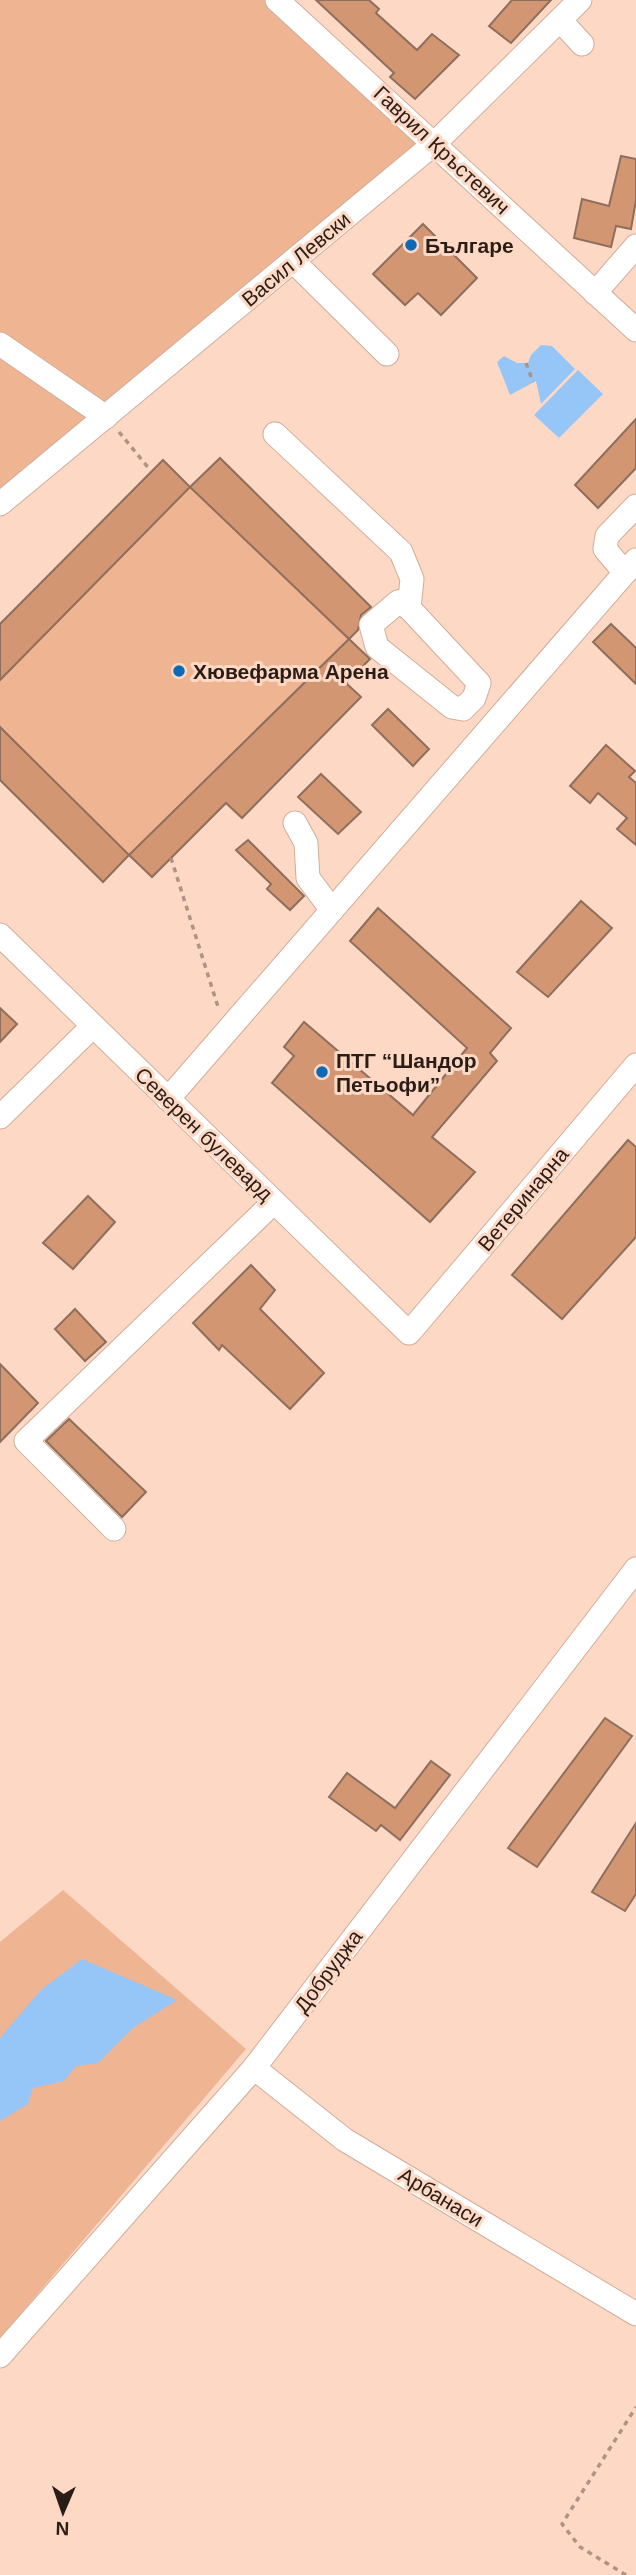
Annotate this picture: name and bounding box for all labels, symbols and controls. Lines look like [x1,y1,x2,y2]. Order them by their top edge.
street label: Гаврил Кръстевич [369,81,515,219]
street label: Васил Левски [237,207,355,311]
place label: Българе [425,234,514,257]
marker: Българе [403,237,419,253]
place label: Хювефарма Арена [193,660,389,683]
marker: Хювефарма Арена [171,663,187,679]
place label: ПТГ “Шандор Петьофи” [336,1049,477,1096]
street label: Северен булевард [131,1063,277,1205]
marker: ПТГ “Шандор Петьофи” [314,1064,330,1080]
street label: Ветеринарна [473,1142,573,1255]
street label: Добруджа [290,1925,367,2017]
street label: Арбанаси [395,2163,487,2231]
north arrow [28,2477,98,2547]
text: N [55,2518,70,2539]

